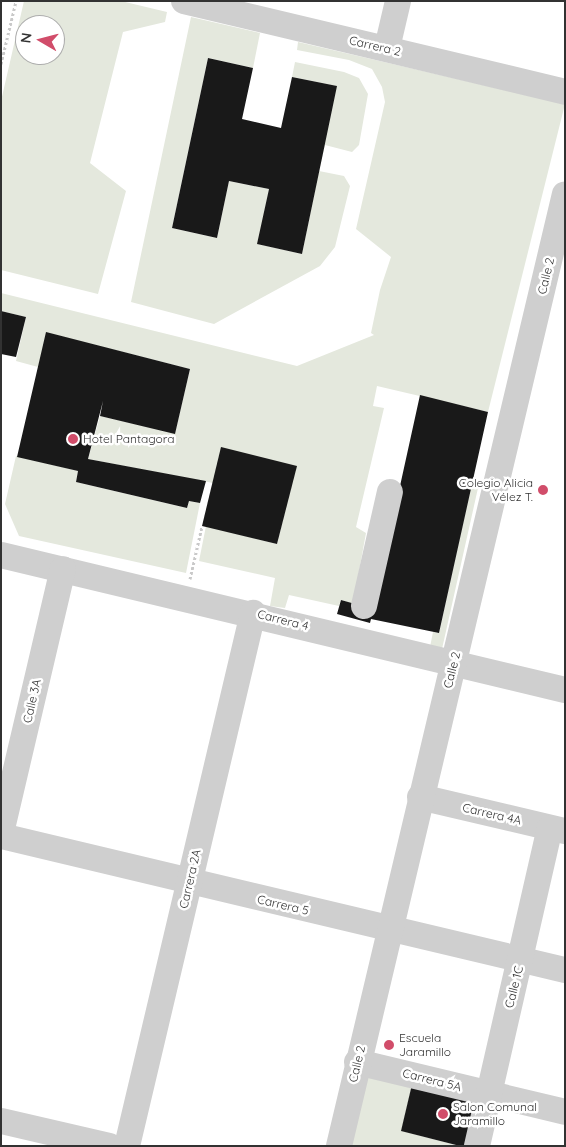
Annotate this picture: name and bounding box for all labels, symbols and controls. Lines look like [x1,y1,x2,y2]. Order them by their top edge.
north arrow [15,15,65,65]
text: N [17,32,36,44]
street label: Carrera 2 [348,33,402,59]
street label: Calle 2 [535,256,557,296]
place label: Hotel Pantagora [83,432,175,446]
marker: Hotel Pantagora [67,433,79,445]
place label: Colegio Alicia Vélez T. [459,476,533,504]
marker: Colegio Alicia Vélez T. [537,484,549,496]
street label: Carrera 4 [256,607,310,633]
street label: Calle 2 [441,650,463,690]
street label: Calle 3A [20,678,44,724]
street label: Carrera 4A [461,800,523,828]
street label: Carrera 2A [176,848,204,910]
street label: Carrera 5 [256,892,310,918]
street label: Calle 1C [502,964,526,1010]
place label: Escuela Jaramillo [399,1031,451,1059]
marker: Escuela Jaramillo [383,1039,395,1051]
street label: Calle 2 [346,1044,368,1084]
street label: Carrera 5A [401,1066,463,1094]
place label: Salon Comunal Jaramillo [453,1100,537,1128]
marker: Salon Comunal Jaramillo [437,1108,449,1120]

